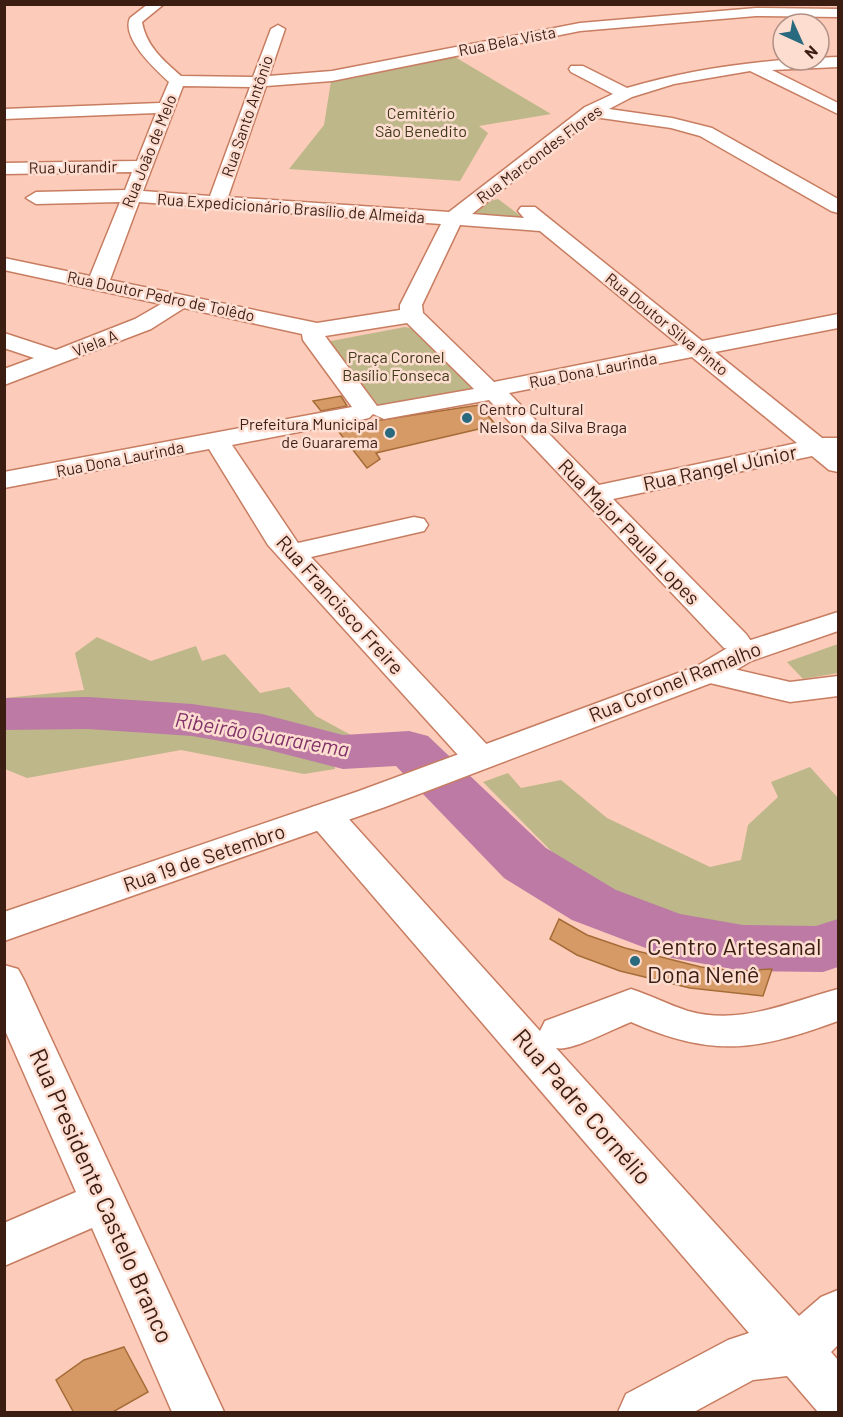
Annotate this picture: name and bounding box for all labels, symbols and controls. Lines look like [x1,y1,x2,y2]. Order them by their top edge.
north arrow [771,12,831,72]
street label: Rua Bela Vista [457,22,557,59]
text: N [801,42,822,63]
street label: Rua Santo Antônio [217,53,276,179]
street label: Rua João de Melo [117,91,180,210]
street label: Rua Marcondes Flores [472,100,605,207]
park label: Cemitério São Benedito [375,103,467,140]
street label: Rua Jurandir [28,156,118,177]
street label: Rua Expedicionário Brasílio de Almeida [157,189,425,226]
street label: Rua Doutor Pedro de Tolêdo [66,266,257,325]
street label: Rua Doutor Silva Pinto [602,268,733,379]
street label: Viela A [70,325,120,360]
park label: Praça Coronel Basílio Fonseca [342,347,450,384]
street label: Rua Dona Laurinda [528,348,658,391]
place label: Centro Cultural Nelson da Silva Braga [479,399,627,436]
marker: Centro Cultural Nelson da Silva Braga [460,411,474,425]
place label: Prefeitura Municipal de Guararema [239,414,378,451]
marker: Prefeitura Municipal de Guararema [383,426,397,440]
street label: Rua Dona Laurinda [55,437,185,480]
street label: Rua Rangel Júnior [641,439,799,495]
street label: Rua Major Paula Lopes [554,453,706,609]
street label: Rua Francisco Freire [272,530,409,679]
street label: Rua Coronel Ramalho [585,636,764,727]
water label: Ribeirão Guararema [173,706,351,761]
street label: Rua 19 de Setembro [120,818,288,896]
place label: Centro Artesanal Dona Nenê [647,931,822,988]
marker: Centro Artesanal Dona Nenê [628,954,642,968]
street label: Rua Padre Cornélio [508,1022,659,1190]
street label: Rua Presidente Castelo Branco [24,1044,181,1347]

